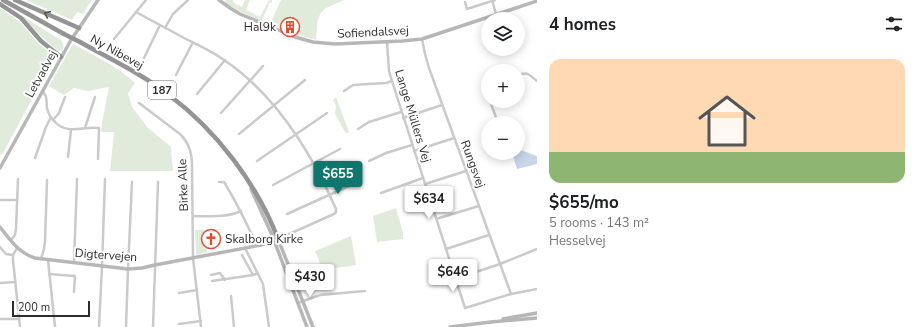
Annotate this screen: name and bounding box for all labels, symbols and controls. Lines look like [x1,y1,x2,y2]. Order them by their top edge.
one-way arrow [44,11,51,19]
map controls [481,12,525,160]
button: layers [481,12,525,56]
text: 4 homes [549,13,616,36]
icon: filters [883,13,905,35]
building icon: Hal9k [279,16,301,38]
place label: Hal9k [244,19,277,35]
street label: Sofiendalsvej [337,22,409,42]
street label: Ny Nibevej [88,31,147,73]
street label: Letvadvej [21,47,61,101]
button: + [481,64,525,108]
street label: Lange Müllers Vej [391,68,435,165]
road number: 187 [148,81,176,99]
icon: home [691,85,763,157]
button: − [481,116,525,160]
street label: Rungsvej [457,138,489,190]
street label: Birke Alle [174,158,192,212]
pin: $655 [314,161,362,195]
text: $655 [322,165,354,183]
pin: $634 [405,186,453,220]
text: $634 [413,190,445,208]
text: $655/mo [549,191,619,214]
text: 5 rooms · 143 m² [549,214,649,232]
church icon: Skalborg Kirke [200,228,222,250]
place label: Skalborg Kirke [225,231,303,247]
text: Hesselvej [549,232,606,250]
street label: Digtervejen [74,245,138,265]
pin: $646 [429,259,477,293]
text: $646 [437,263,469,281]
pin: $430 [286,264,334,298]
text: $430 [294,268,326,286]
scale bar [12,299,90,318]
text: 200 m [18,300,50,315]

